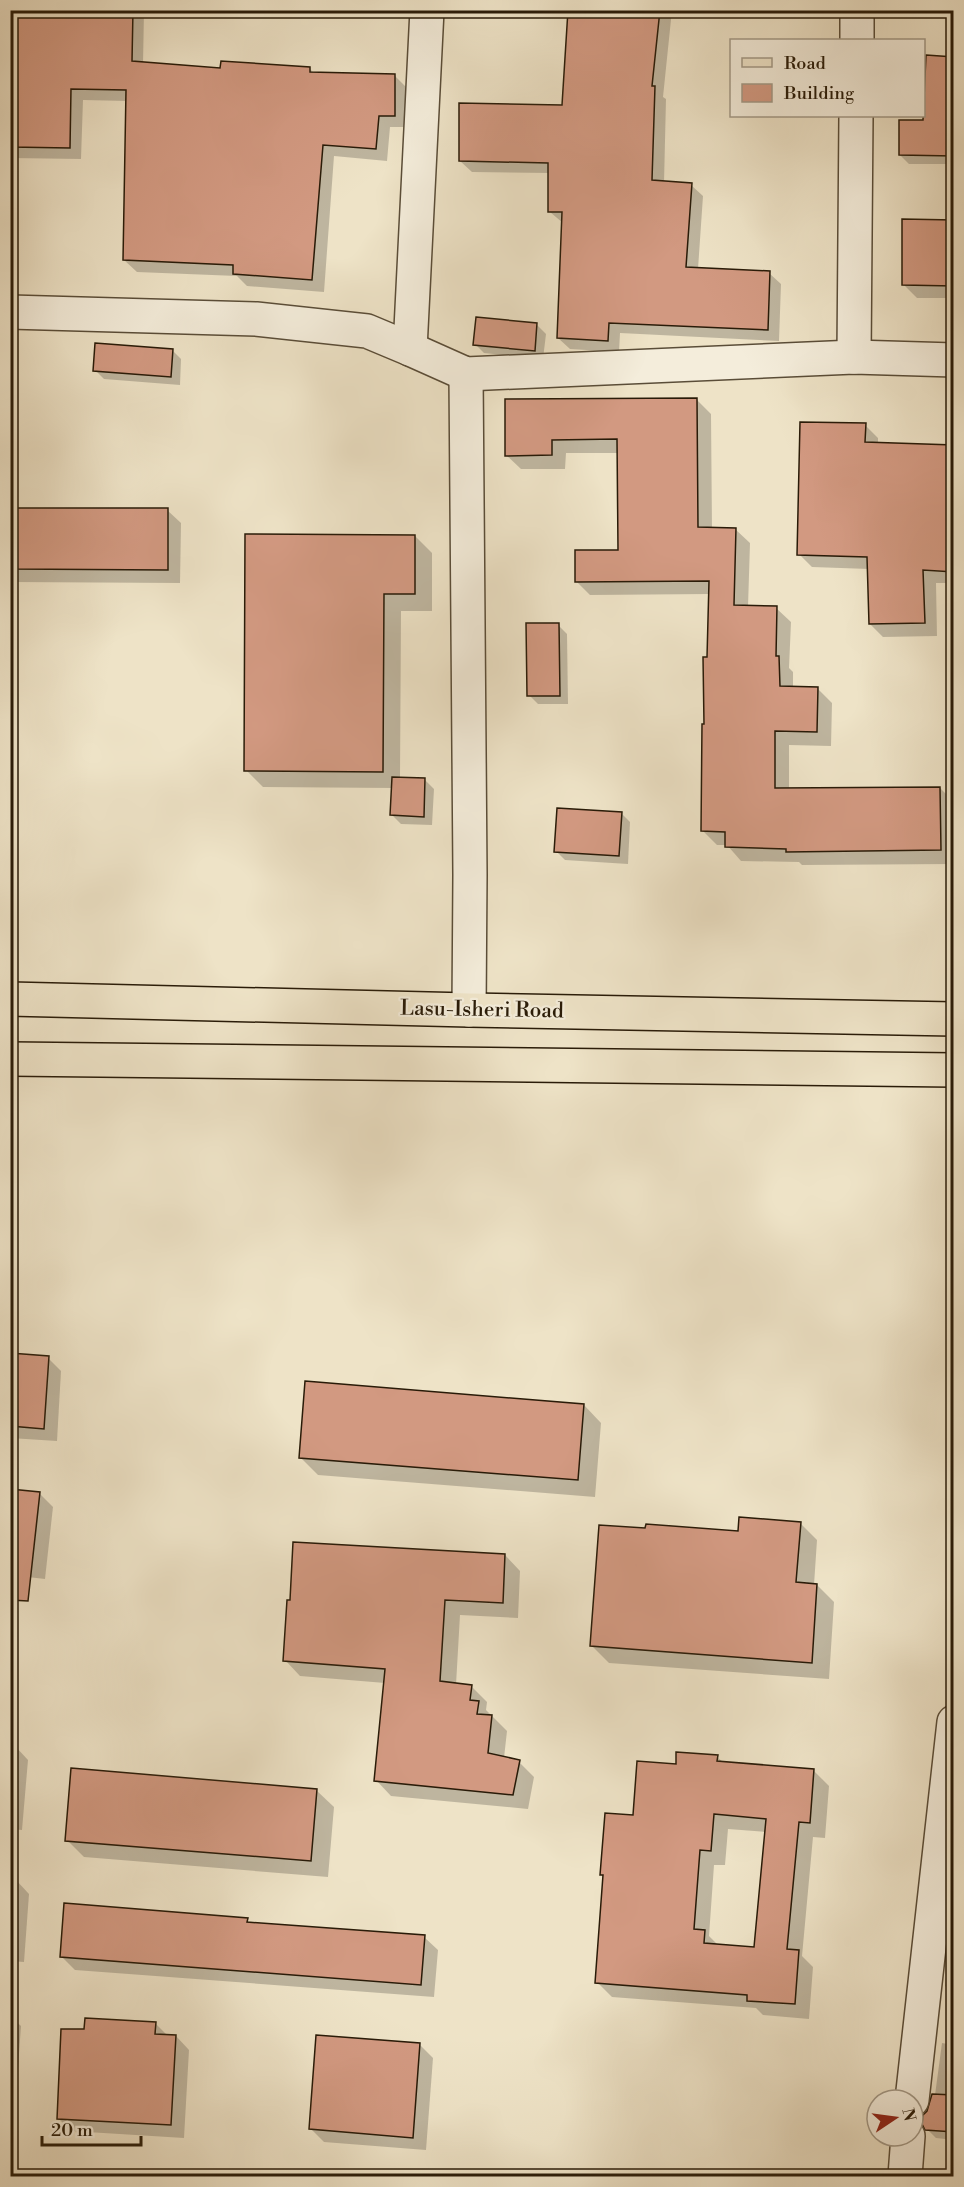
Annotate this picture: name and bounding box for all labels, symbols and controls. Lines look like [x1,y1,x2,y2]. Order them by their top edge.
legend [730,39,925,117]
text: Road [784,52,827,75]
text: Building [783,82,855,105]
street label: Lasu-Isheri Road [400,996,564,1024]
north arrow [865,2088,925,2148]
text: N [897,2106,920,2124]
scale bar [42,2109,141,2147]
text: 20 m [51,2119,93,2142]

